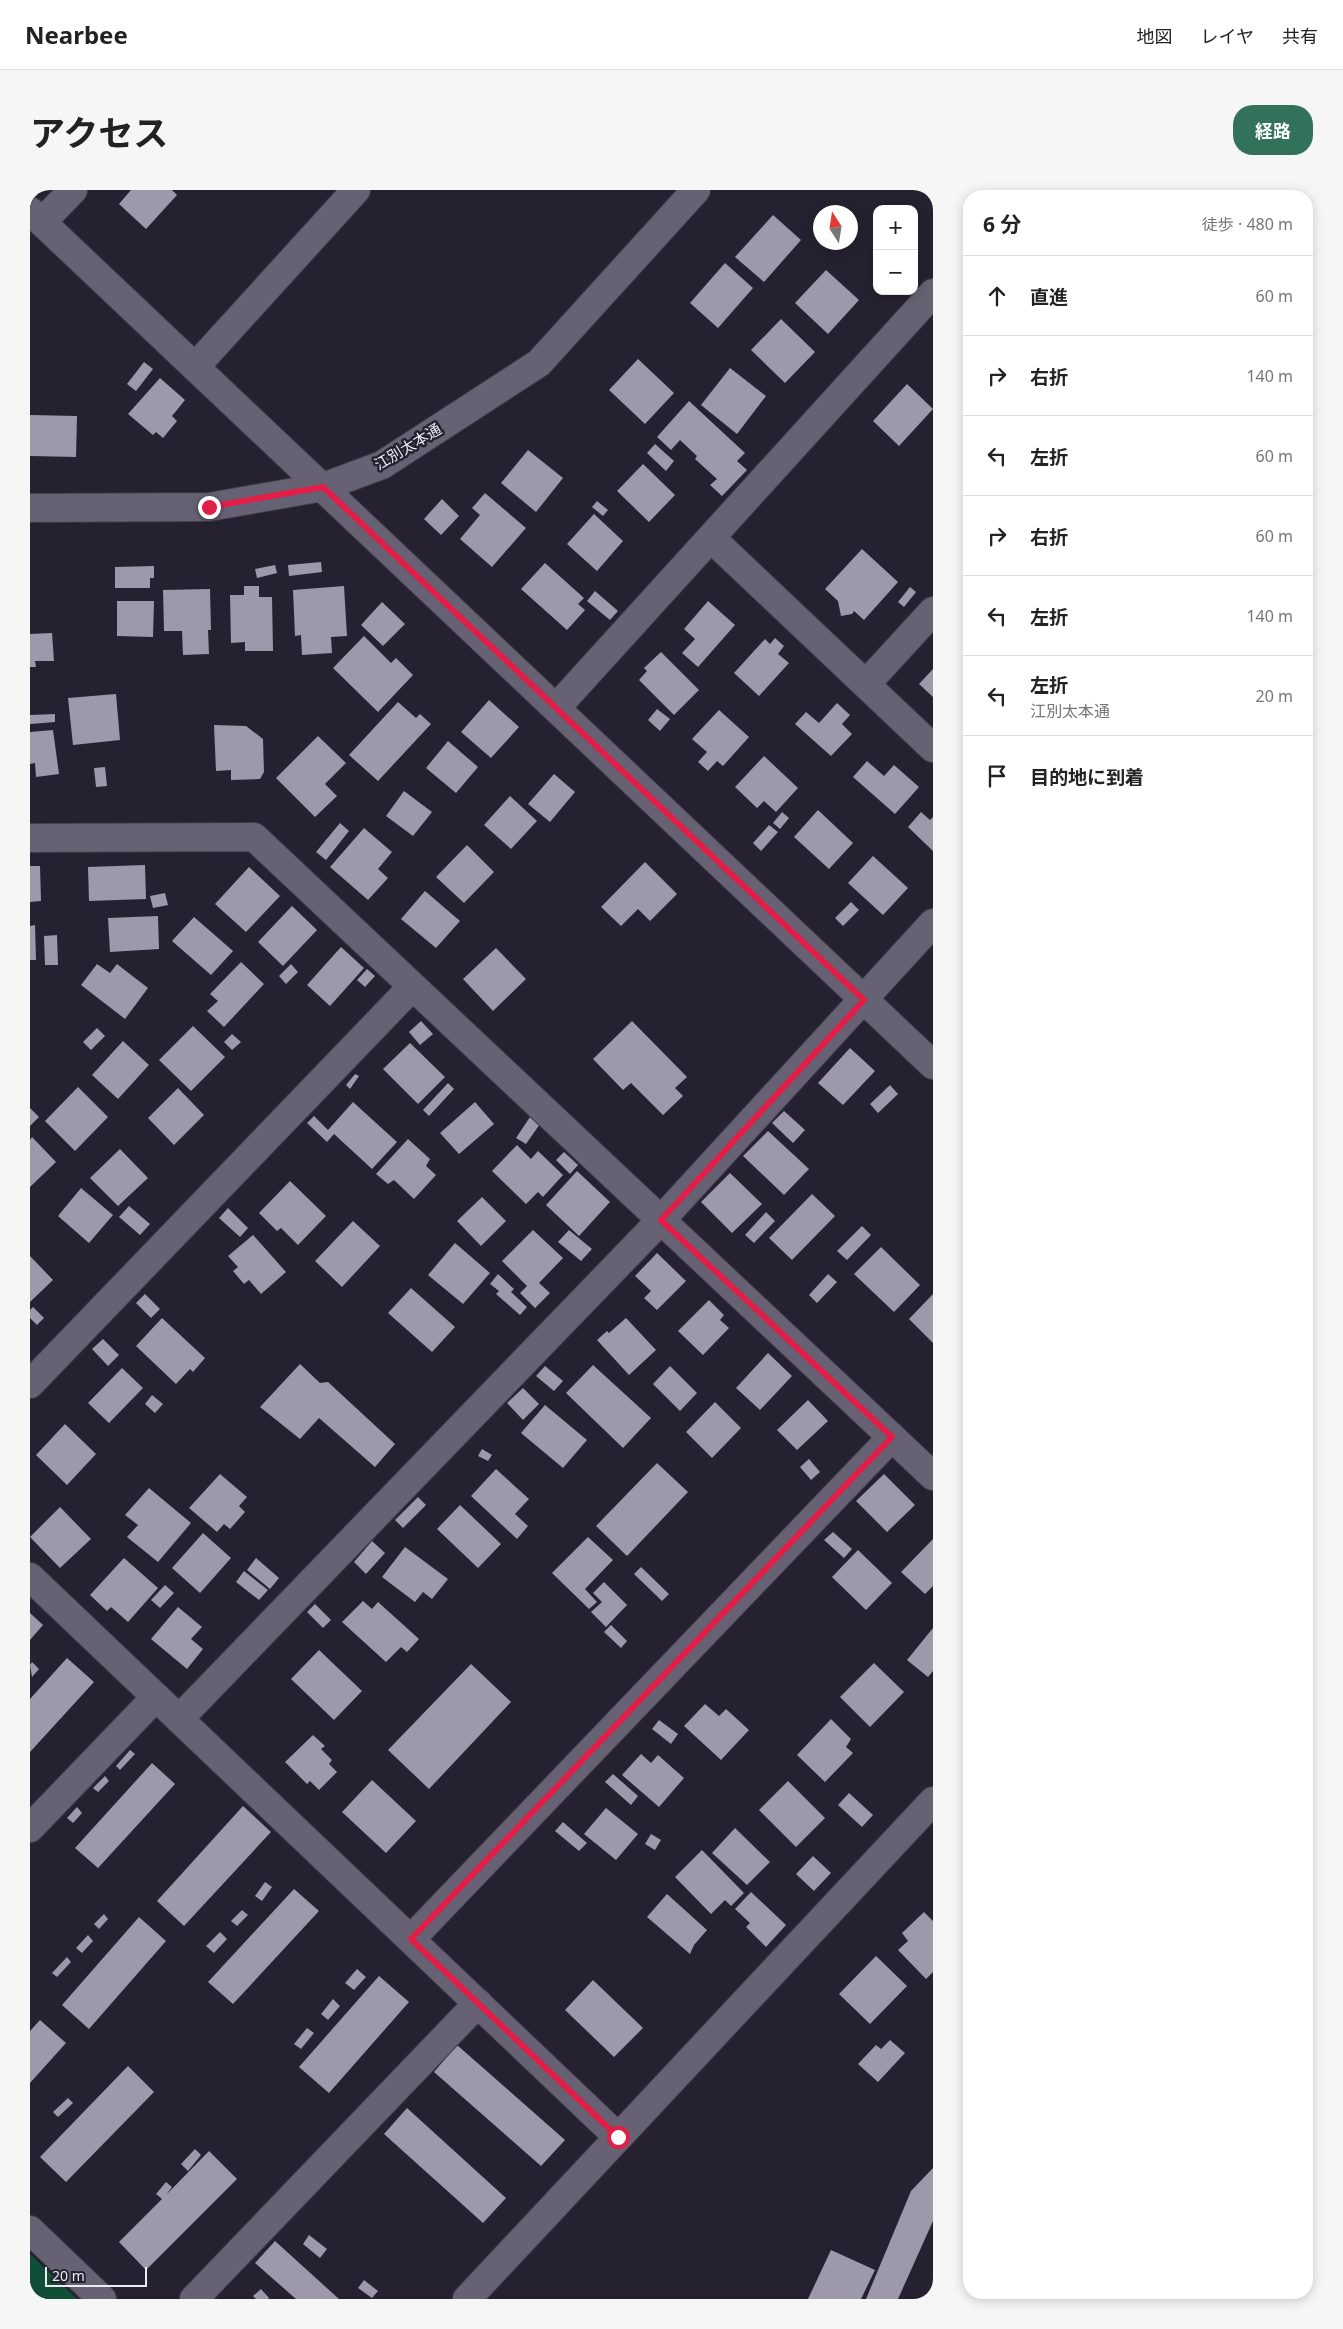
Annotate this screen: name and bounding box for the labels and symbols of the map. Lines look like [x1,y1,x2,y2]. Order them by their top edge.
north arrow [813,205,858,250]
street label: 江別太本通 [370,418,445,474]
route end [198,496,221,519]
route start [607,2126,630,2149]
scale bar [45,2264,148,2287]

